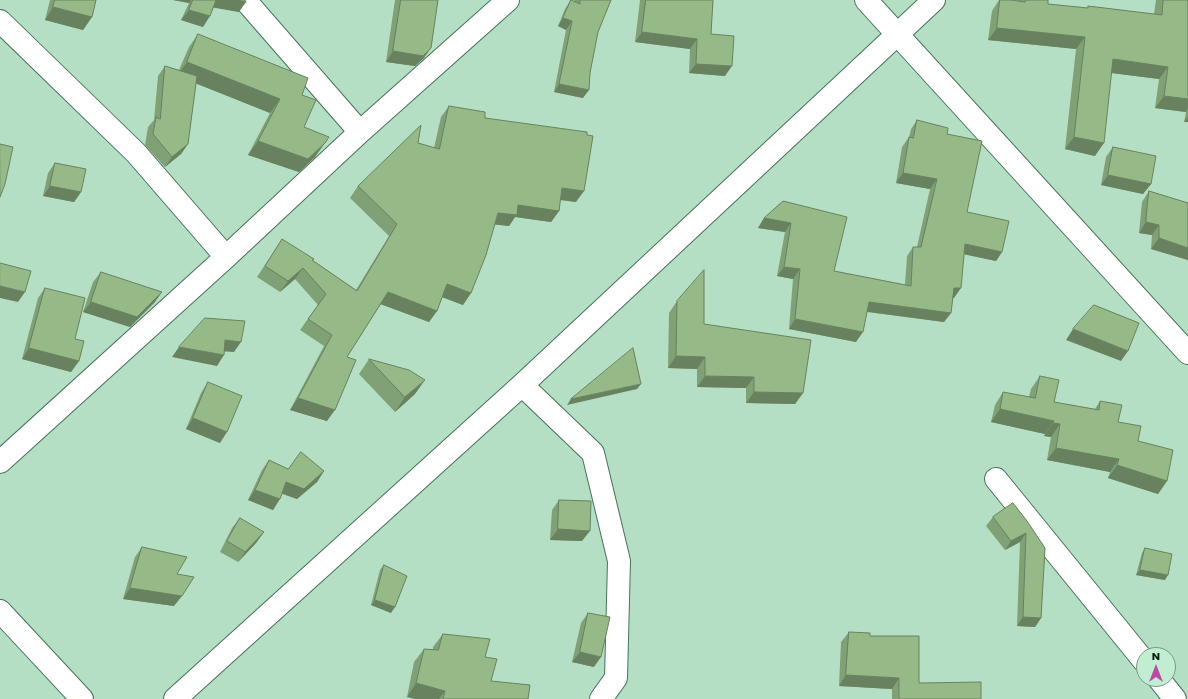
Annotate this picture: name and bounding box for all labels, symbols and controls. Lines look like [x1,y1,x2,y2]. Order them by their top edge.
north arrow [1136,647,1176,687]
text: N [1152,648,1160,664]

